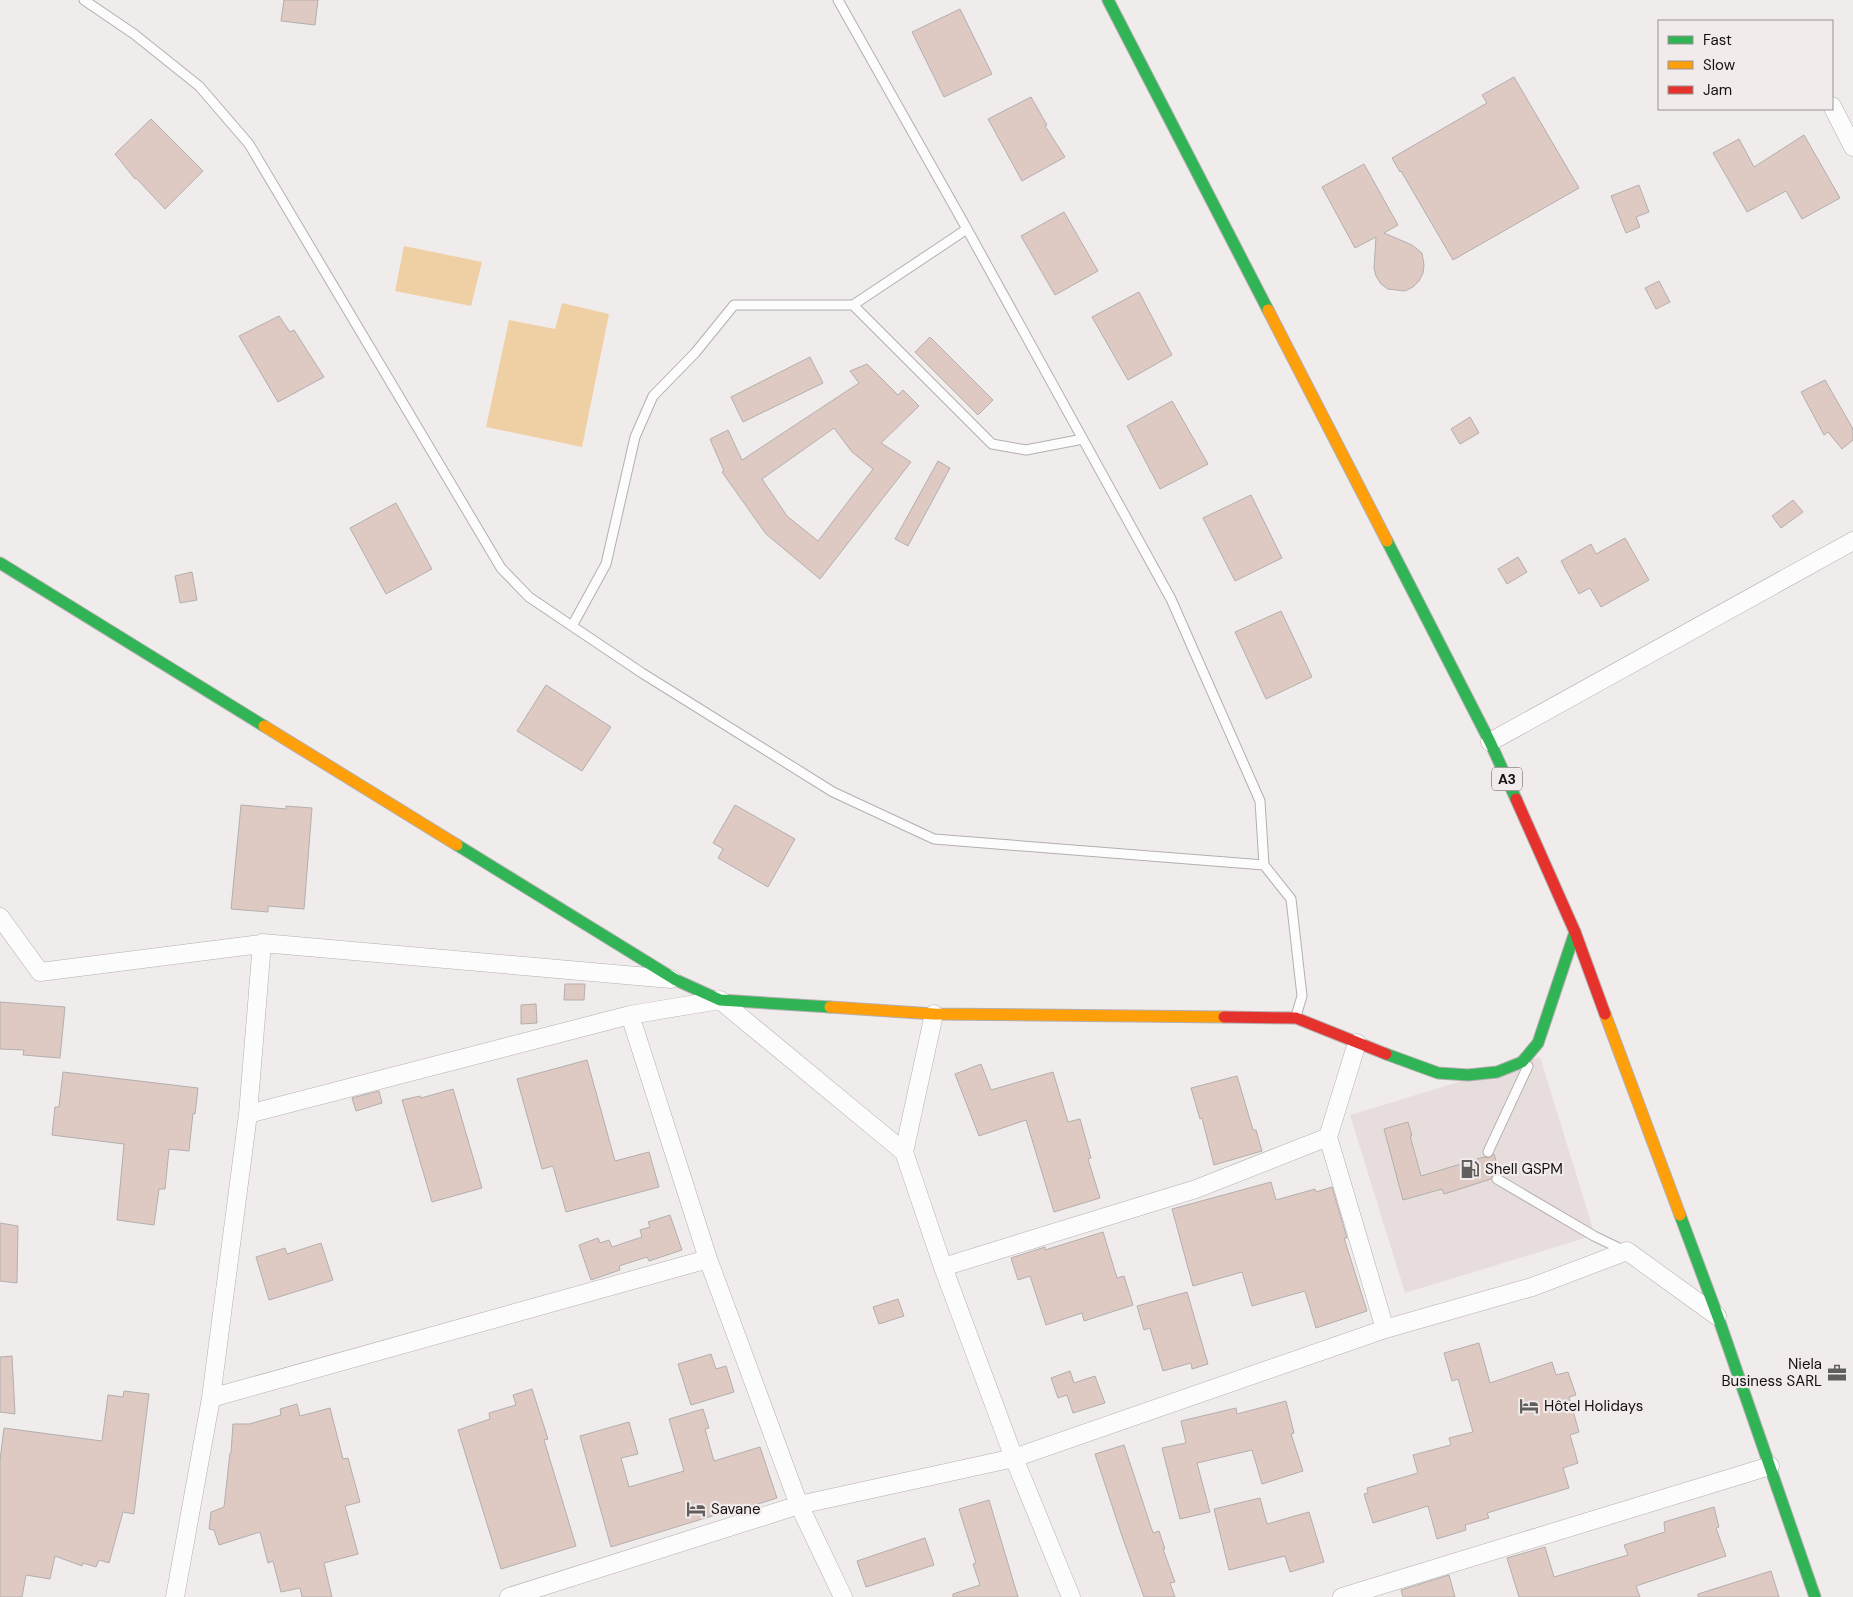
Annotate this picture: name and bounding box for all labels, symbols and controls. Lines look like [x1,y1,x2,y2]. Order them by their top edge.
legend [1658,20,1833,110]
text: Fast [1703,30,1732,50]
text: Slow [1703,55,1736,75]
text: Jam [1703,80,1732,100]
road number: A3 [1492,768,1522,791]
fuel station icon: Shell GSPM [1459,1158,1481,1180]
place label: Shell GSPM [1485,1159,1563,1179]
place label: Niela Business SARL [1722,1354,1822,1391]
office icon: Niela Business SARL [1826,1362,1848,1384]
hotel icon: Hôtel Holidays [1518,1395,1540,1417]
place label: Hôtel Holidays [1544,1396,1643,1416]
hotel icon: Savane [685,1498,707,1520]
place label: Savane [711,1499,760,1519]

